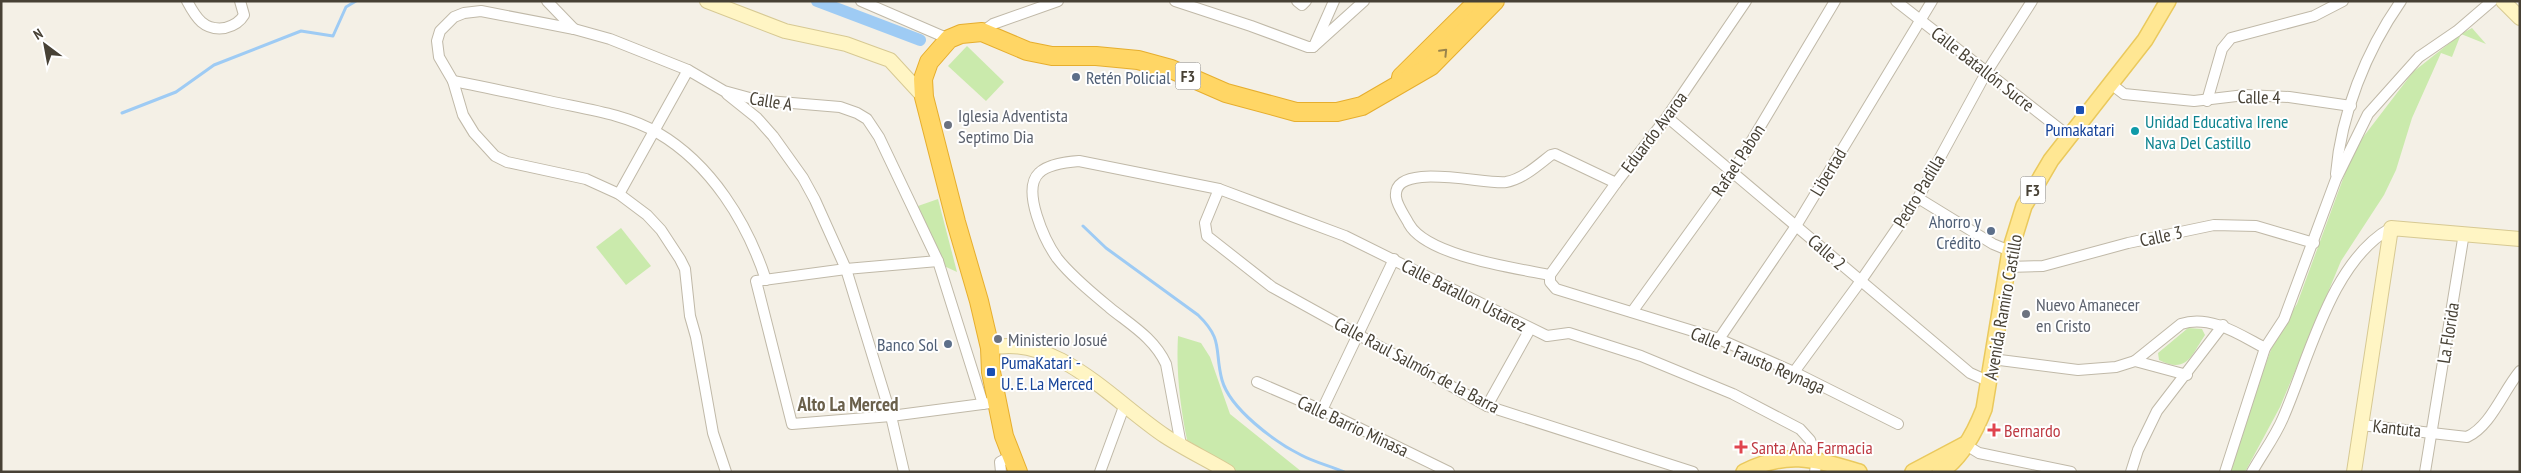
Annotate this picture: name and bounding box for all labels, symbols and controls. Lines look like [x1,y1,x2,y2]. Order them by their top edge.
north arrow [20,20,70,70]
street label: Calle Batallón Sucre [1927,22,2039,116]
text: N [30,24,46,44]
one-way arrow [1439,49,1448,58]
road number: F3 [1176,62,1200,90]
place label: Retén Policial [1086,66,1171,89]
marker: Retén Policial [1070,71,1082,83]
street label: Calle 4 [2237,85,2281,109]
street label: Calle A [748,86,794,116]
street label: Eduardo Avaroa [1616,87,1692,177]
place label: Iglesia Adventista Septimo Dia [958,104,1068,148]
marker: Pumakatari [2074,104,2086,116]
place label: Unidad Educativa Irene Nava Del Castillo [2145,110,2288,154]
place label: Pumakatari [2045,118,2115,141]
marker: Iglesia Adventista Septimo Dia [942,119,954,131]
street label: Rafael Pabon [1706,120,1770,200]
marker: Unidad Educativa Irene Nava Del Castillo [2129,125,2141,137]
street label: Libertad [1805,144,1851,200]
street label: Pedro Padilla [1888,150,1950,232]
road number: F3 [2020,176,2046,204]
place label: Ahorro y Crédito [1929,210,1981,254]
street label: Calle 3 [2138,220,2184,252]
marker: Ahorro y Crédito [1985,225,1997,237]
street label: Calle 2 [1803,229,1851,275]
street label: Avenida Ramiro Castillo [1979,232,2027,382]
street label: Calle Batallon Ustarez [1398,254,1530,336]
place label: Nuevo Amanecer en Cristo [2036,293,2140,337]
street label: La Florida [2432,301,2464,365]
marker: Nuevo Amanecer en Cristo [2020,308,2032,320]
street label: Calle Raul Salmón de la Barra [1330,312,1504,418]
street label: Calle 1 Fausto Reynaga [1687,321,1829,399]
place label: Ministerio Josué [1008,328,1107,351]
place label: Banco Sol [877,333,939,356]
marker: Ministerio Josué [992,333,1004,345]
marker: Banco Sol [942,338,954,350]
place label: PumaKatari - U. E. La Merced [1001,351,1093,395]
marker: PumaKatari - U. E. La Merced [985,366,997,378]
street label: Calle Barrio Minasa [1294,390,1412,462]
district label: Alto La Merced [796,392,899,416]
street label: Kantuta [2372,414,2422,442]
place label: Bernardo [2004,419,2061,442]
marker: Bernardo [1988,424,2000,436]
place label: Santa Ana Farmacia [1751,436,1873,459]
marker: Santa Ana Farmacia [1735,441,1747,453]

